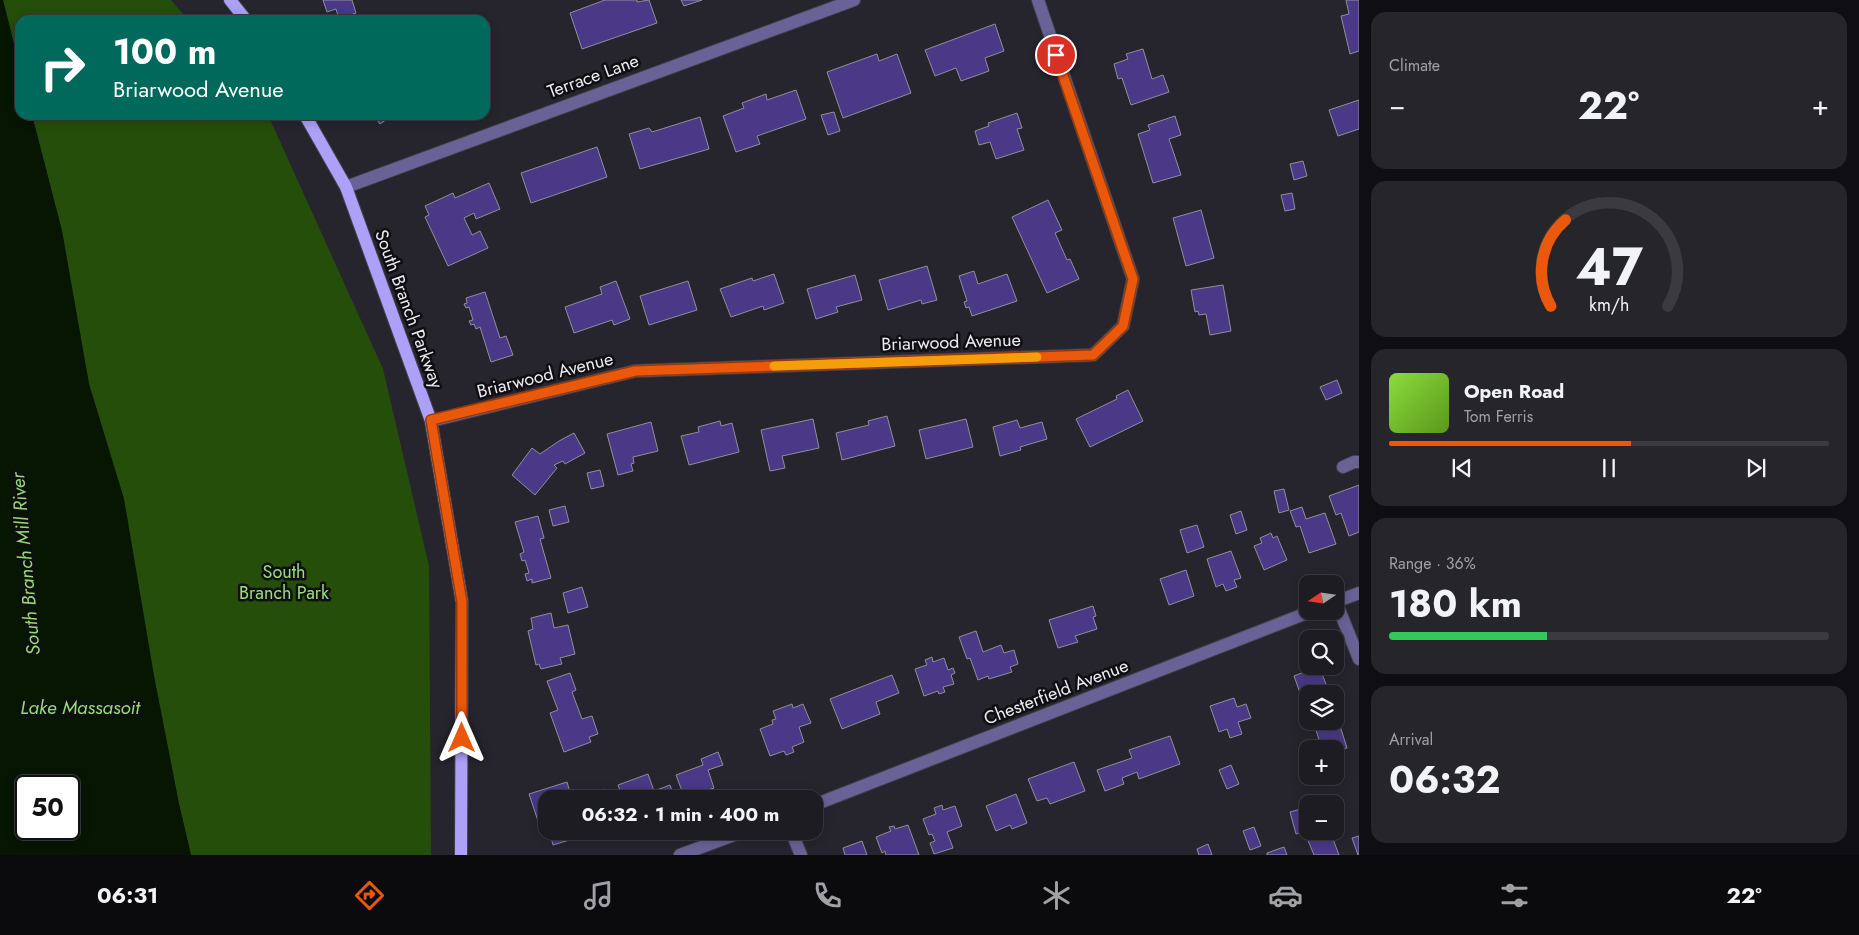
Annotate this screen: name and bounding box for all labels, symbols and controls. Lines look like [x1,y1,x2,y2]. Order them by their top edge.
text: 100 m [113,27,216,77]
pin [1035,34,1077,76]
icon: right [30,35,95,100]
icon: arrive [1042,41,1070,69]
street label: Terrace Lane [544,47,642,105]
text: Climate [1389,54,1440,77]
text: Briarwood Avenue [113,73,284,105]
text: 22° [1578,78,1639,133]
text: − [1389,85,1406,126]
text: + [1812,85,1829,126]
street label: South Branch Parkway [368,226,450,392]
text: 47 [1575,229,1643,305]
text: km/h [1589,292,1629,318]
street label: Briarwood Avenue [881,327,1021,357]
street label: Briarwood Avenue [474,345,616,405]
text: Open Road [1464,378,1564,405]
text: Tom Ferris [1464,405,1533,428]
icon: previous [1448,454,1476,482]
icon: pause [1595,454,1623,482]
icon: next [1742,454,1770,482]
water label: South Branch Mill River [4,470,47,656]
text: Range · 36% [1389,552,1476,575]
park label: South Branch Park [239,559,329,606]
north arrow [1299,575,1344,620]
map controls [1299,575,1344,840]
text: 180 km [1389,576,1522,631]
button: search [1299,630,1344,675]
street label: Chesterfield Avenue [980,652,1132,732]
button: layers [1299,685,1344,730]
water label: Lake Massasoit [20,694,141,721]
position arrow [435,711,487,763]
text: Arrival [1389,728,1433,751]
button: + [1299,740,1344,785]
text: 06:32 [1389,752,1500,807]
speed limit sign: 50 [15,775,80,840]
button: − [1299,795,1344,840]
text: 06:32 · 1 min · 400 m [582,801,779,828]
icon: directions [352,878,387,913]
icon: music [581,878,616,913]
icon: phone [810,878,845,913]
icon: climate [1039,878,1074,913]
icon: car [1268,878,1303,913]
icon: filters [1497,878,1532,913]
text: 06:31 [97,879,158,911]
text: 22° [1726,879,1762,911]

